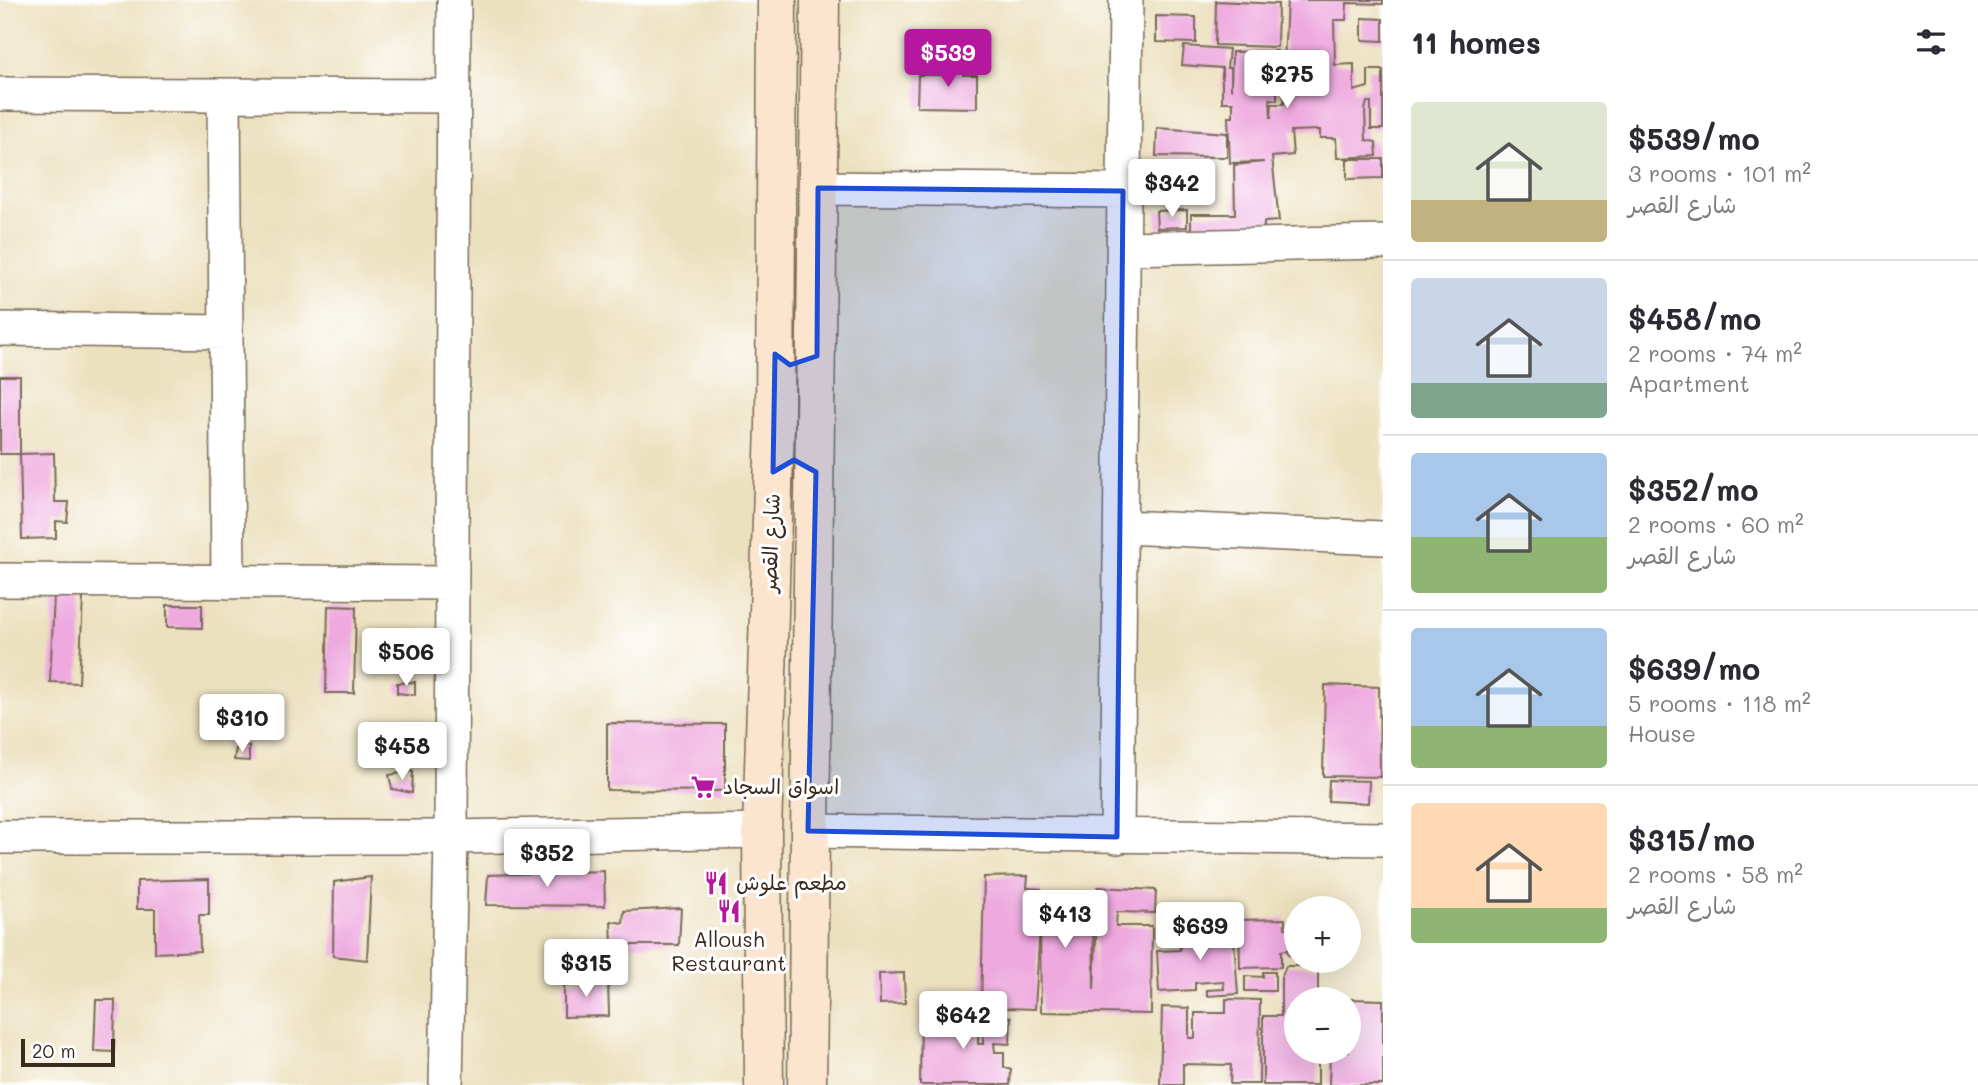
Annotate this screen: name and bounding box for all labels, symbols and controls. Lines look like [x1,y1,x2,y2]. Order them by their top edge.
text: 11 homes [1411,22,1541,62]
icon: filters [1912,23,1950,61]
pin: $539 [907,29,989,89]
text: $539 [920,37,976,67]
pin: $275 [1246,50,1328,110]
text: $275 [1260,58,1314,88]
text: $539/mo [1628,118,1760,158]
icon: home [1467,130,1551,214]
text: 3 rooms · 101 m² [1628,158,1811,188]
pin: $342 [1131,160,1213,219]
text: $342 [1144,167,1200,197]
text: شارع القصر [1628,189,1737,219]
text: $458/mo [1628,298,1761,338]
icon: home [1467,306,1551,390]
text: 2 rooms · 74 m² [1628,338,1802,368]
text: Apartment [1628,368,1750,398]
text: $352/mo [1628,469,1758,509]
icon: home [1467,481,1551,565]
street label: شارع القصر [754,493,788,595]
text: 2 rooms · 60 m² [1628,509,1804,539]
text: شارع القصر [1628,540,1737,570]
pin: $506 [365,628,447,688]
text: $506 [378,636,434,666]
text: $639/mo [1628,648,1760,688]
icon: home [1467,656,1551,740]
text: 5 rooms · 118 m² [1628,688,1811,718]
pin: $310 [201,694,283,754]
text: $310 [216,702,269,732]
text: House [1628,718,1696,748]
pin: $458 [361,722,443,782]
text: $458 [374,730,430,760]
place label: اسواق السجاد [723,772,839,800]
supermarket icon: اسواق السجاد [689,773,717,801]
text: $315/mo [1628,819,1755,859]
pin: $352 [506,830,588,889]
icon: home [1467,831,1551,915]
text: $352 [520,837,574,867]
text: 2 rooms · 58 m² [1628,859,1803,889]
place label: مطعم علوش [736,868,847,899]
restaurant icon: مطعم علوش [702,869,730,897]
pin: $413 [1024,890,1106,950]
text: شارع القصر [1628,890,1737,920]
map controls [1284,896,1361,1064]
button: + [1284,896,1361,973]
restaurant icon: Alloush Restaurant [715,897,743,925]
text: $413 [1039,898,1091,928]
pin: $639 [1159,902,1241,962]
text: $639 [1172,910,1228,940]
place label: Alloush Restaurant [672,925,786,976]
pin: $315 [545,940,627,999]
text: $315 [560,947,612,977]
button: − [1284,987,1361,1064]
pin: $642 [922,992,1004,1051]
text: $642 [935,999,991,1029]
scale bar [21,1036,116,1068]
text: 20 m [32,1038,76,1063]

